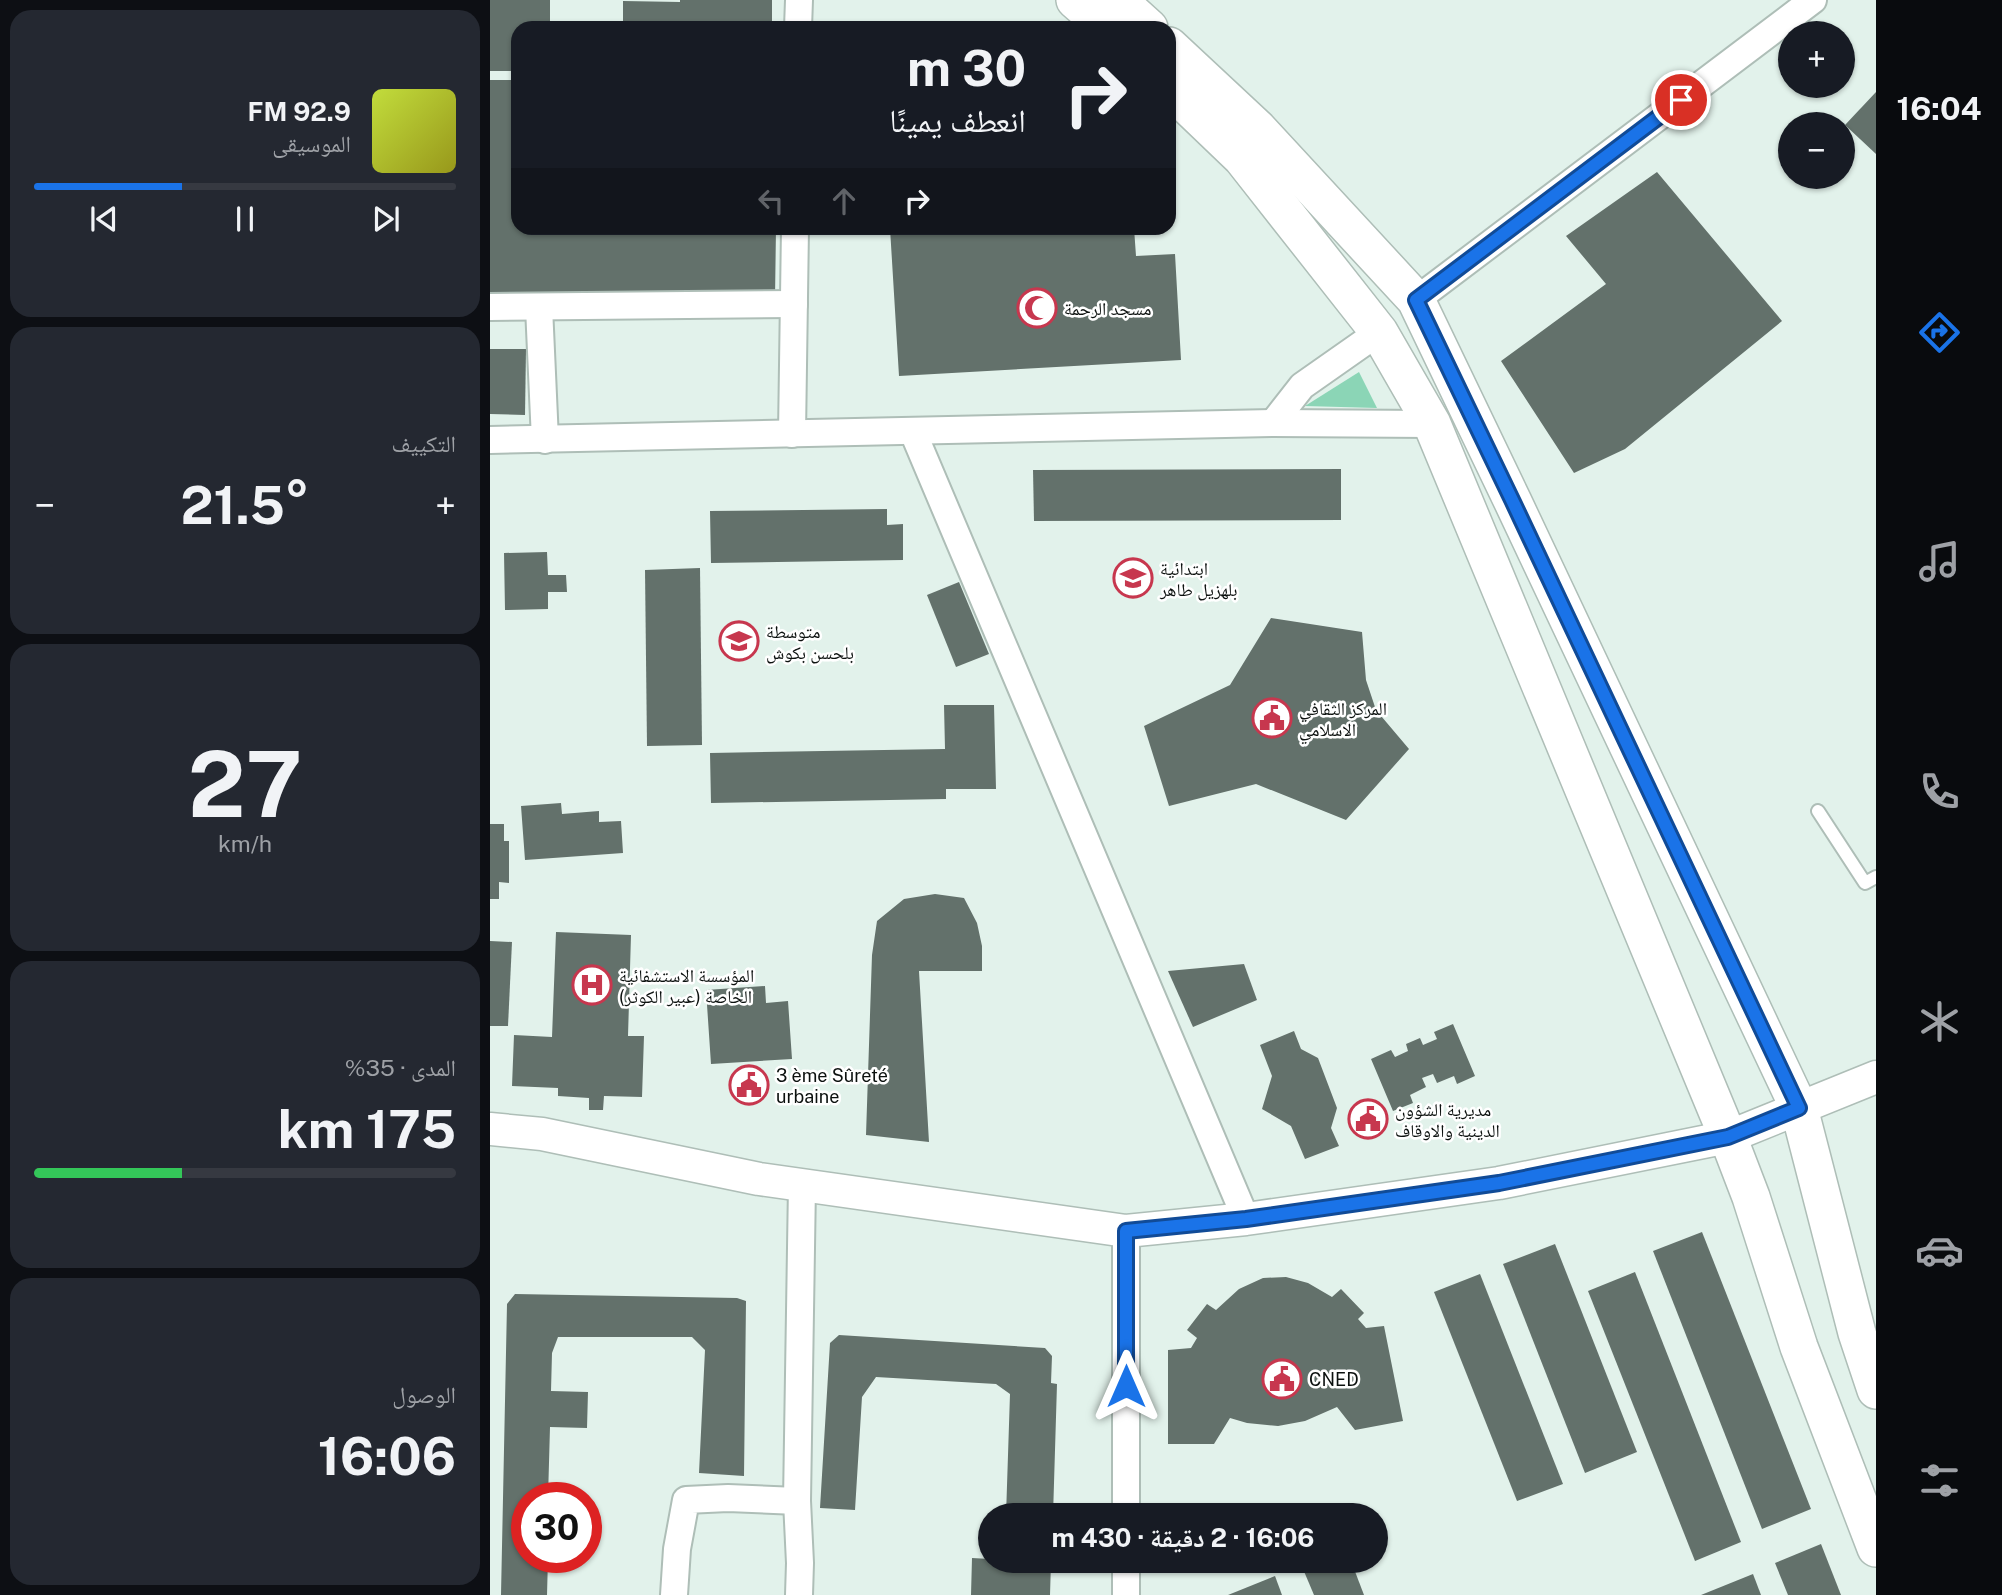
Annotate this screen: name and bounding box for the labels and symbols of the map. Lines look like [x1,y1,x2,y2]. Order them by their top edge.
pin [1651,70,1711,130]
mosque icon: مسجد الرحمة [1016,287,1058,329]
place label: مسجد الرحمة [1064,298,1151,319]
school or university icon: ابتدائية بلهزيل طاهر [1112,557,1154,599]
place label: ابتدائية بلهزيل طاهر [1159,558,1238,601]
school or university icon: متوسطة بلحسن بكوش [718,620,760,662]
place label: متوسطة بلحسن بكوش [766,621,854,664]
public building icon: المركز الثقافي الاسلامي [1251,697,1293,739]
place label: المركز الثقافي الاسلامي [1299,698,1387,744]
hospital icon: المؤسسة الاستشفائية الخاصة (عبير الكوثر) [571,964,613,1006]
place label: المؤسسة الاستشفائية الخاصة (عبير الكوثر) [619,965,754,1007]
public building icon: 3 ème Sûreté urbaine [728,1064,770,1106]
place label: 3 ème Sûreté urbaine [776,1065,888,1107]
public building icon: مديرية الشؤون الدينية والاوقاف [1347,1098,1389,1140]
place label: مديرية الشؤون الدينية والاوقاف [1395,1099,1500,1141]
position arrow [1089,1349,1163,1423]
public building icon: CNED [1261,1358,1303,1400]
place label: CNED [1309,1369,1359,1390]
speed limit sign: 30 [511,1482,602,1573]

